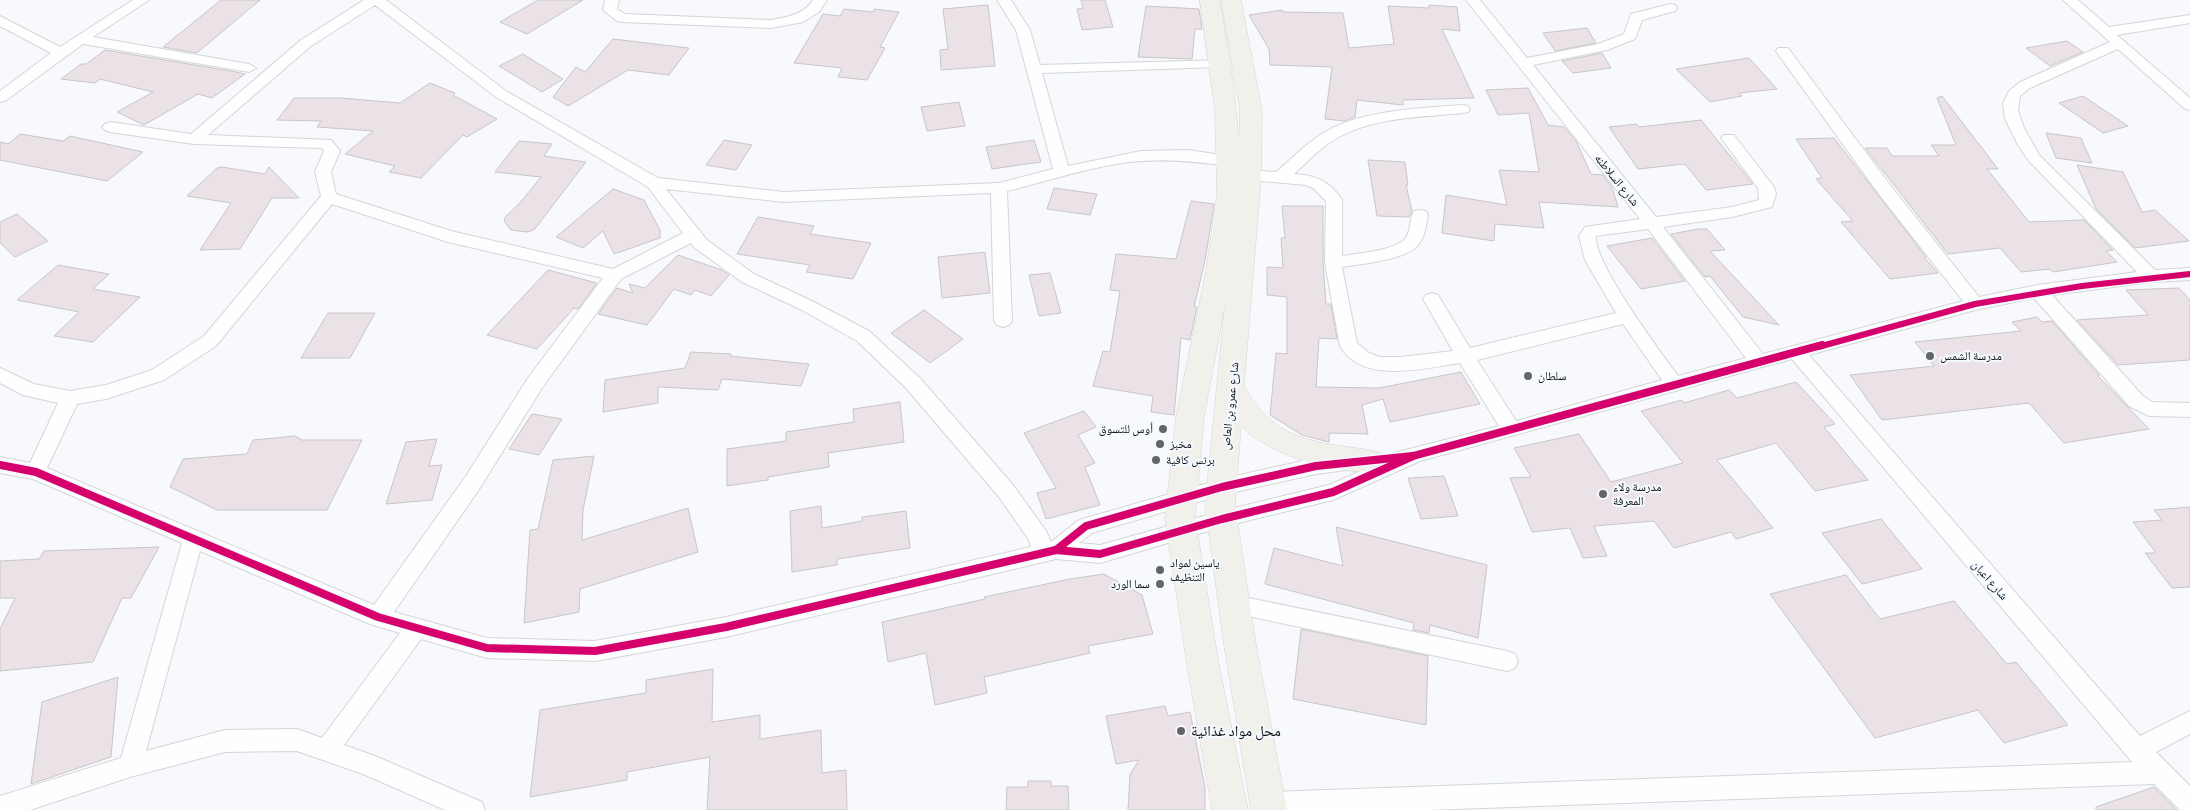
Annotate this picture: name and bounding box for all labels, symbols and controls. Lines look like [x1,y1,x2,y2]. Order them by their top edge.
street label: شارع السلاطنه [1591,151,1642,209]
place label: مدرسة الشمس [1940,349,2002,363]
marker: مدرسة الشمس [1924,350,1936,362]
street label: شارع عمرو بن العاص [1218,361,1243,451]
place label: سلطان [1538,369,1567,383]
marker: سلطان [1522,370,1534,382]
place label: أوس للتسوق [1099,422,1153,436]
marker: أوس للتسوق [1157,423,1169,435]
place label: مخبز [1169,437,1192,451]
marker: مخبز [1154,438,1166,450]
place label: برنس كافية [1166,453,1215,467]
marker: برنس كافية [1150,454,1162,466]
place label: مدرسة ولاء المعرفة [1613,480,1662,508]
marker: مدرسة ولاء المعرفة [1597,488,1609,500]
place label: ياسين لمواد التنظيف [1170,556,1220,584]
street label: شارع اعبان [1968,557,2011,603]
marker: ياسين لمواد التنظيف [1154,564,1166,576]
place label: سما الورد [1111,577,1150,591]
marker: سما الورد [1154,578,1166,590]
place label: محل مواد غذائية [1191,722,1281,741]
marker: محل مواد غذائية [1175,725,1187,737]

